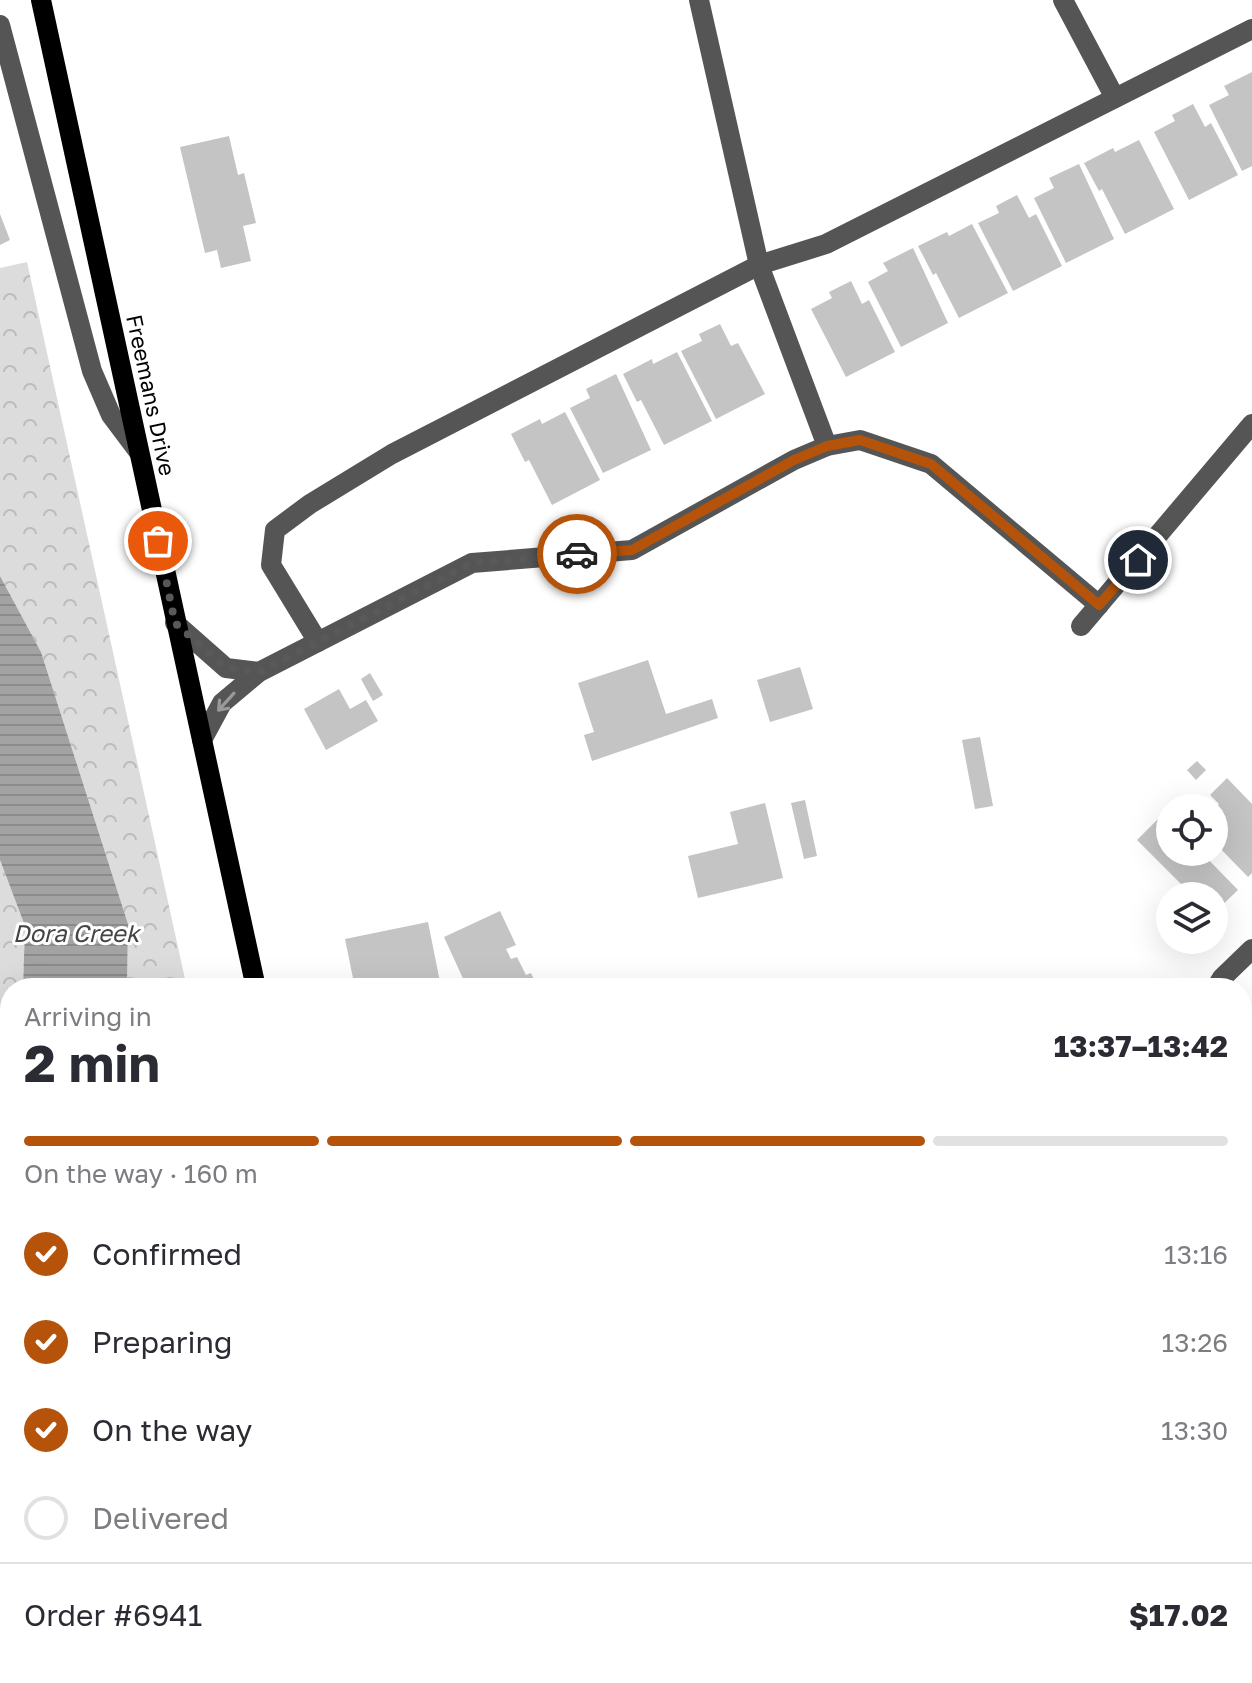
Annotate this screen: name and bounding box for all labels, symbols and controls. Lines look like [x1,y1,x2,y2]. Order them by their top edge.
street label: Freemans Drive [121,312,182,478]
pin [124,507,192,575]
courier [537,514,617,594]
icon: bag [136,519,180,563]
pin [1104,526,1172,594]
icon: car [555,532,599,576]
icon: home [1116,538,1160,582]
one-way arrow [217,691,236,712]
map controls [1156,794,1228,954]
button: locate [1156,794,1228,866]
button: layers [1156,882,1228,954]
water label: Dora Creek [13,918,142,947]
text: Arriving in [24,1001,152,1032]
text: 13:37–13:42 [1054,1028,1228,1064]
text: 2 min [24,1031,160,1093]
text: On the way · 160 m [24,1158,258,1189]
icon: check [24,1232,68,1276]
text: Confirmed [92,1236,242,1272]
text: 13:16 [1164,1239,1228,1270]
icon: check [24,1320,68,1364]
text: Preparing [92,1324,233,1360]
text: 13:26 [1162,1327,1228,1358]
icon: check [24,1408,68,1452]
text: On the way [92,1412,252,1448]
text: 13:30 [1161,1415,1228,1446]
text: Delivered [92,1500,229,1536]
text: Order #6941 [24,1597,202,1633]
text: $17.02 [1129,1597,1228,1633]

